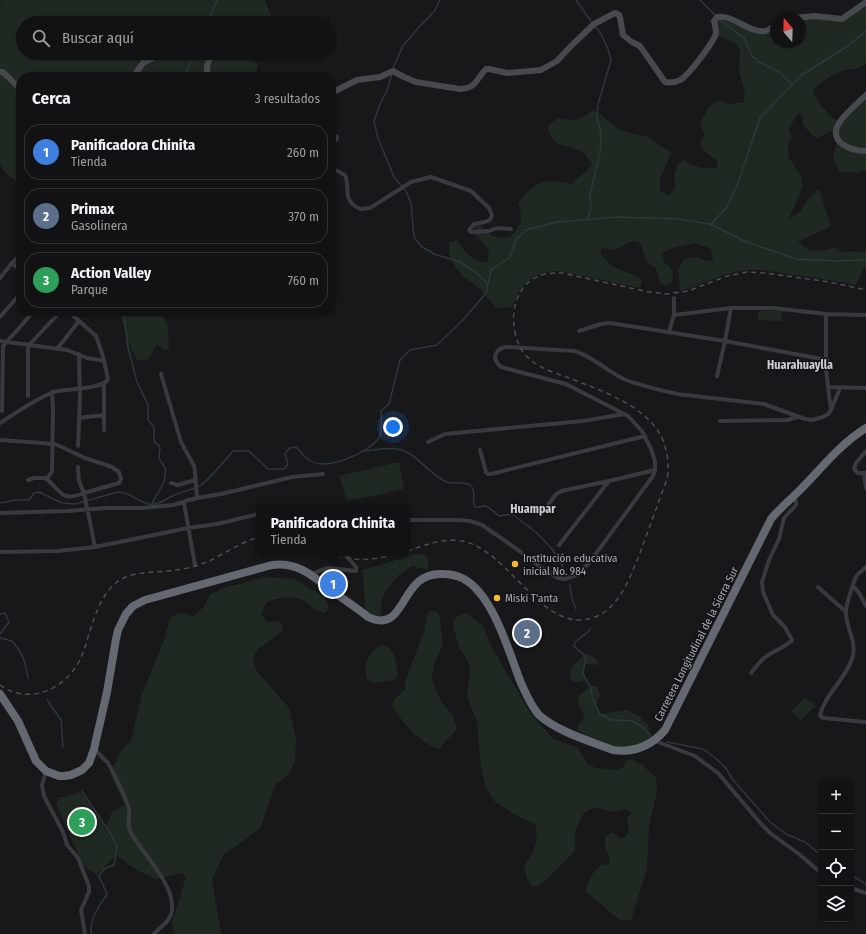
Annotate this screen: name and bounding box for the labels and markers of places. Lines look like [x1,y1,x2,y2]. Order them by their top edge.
place label: Institución educativa inicial No. 984 [523,552,617,578]
marker: Institución educativa inicial No. 984 [510,559,520,569]
pin: 1 [320,569,346,599]
place label: Miski T'anta [505,592,558,605]
marker: Miski T'anta [492,593,502,603]
pin: 2 [514,618,540,648]
pin: 3 [69,807,95,837]

